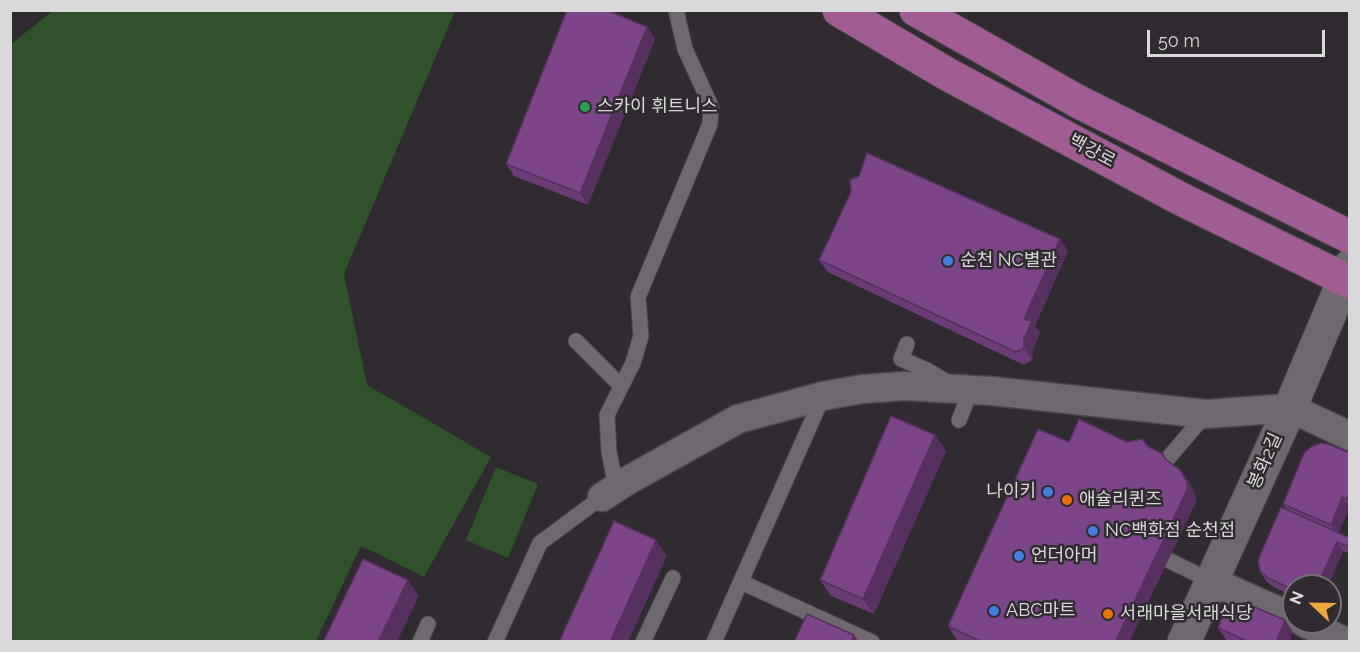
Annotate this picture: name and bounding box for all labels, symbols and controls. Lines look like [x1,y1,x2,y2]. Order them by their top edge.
scale bar [1150,18,1328,56]
text: 50 m [1158,30,1200,51]
place label: 스카이 휘트니스 [597,96,718,118]
marker: 스카이 휘트니스 [578,100,592,114]
street label: 백강로 [1065,130,1119,172]
place label: 순천 NC별관 [960,250,1057,272]
marker: 순천 NC별관 [941,254,955,268]
street label: 봉화2길 [1243,430,1287,492]
place label: 나이키 [986,481,1036,503]
marker: 나이키 [1041,485,1055,499]
place label: 애슐리퀸즈 [1079,489,1162,511]
marker: 애슐리퀸즈 [1060,493,1074,507]
place label: NC백화점 순천점 [1105,520,1235,542]
marker: NC백화점 순천점 [1086,524,1100,538]
place label: 언더아머 [1031,545,1097,567]
marker: 언더아머 [1012,549,1026,563]
north arrow [1282,574,1342,634]
text: N [1286,589,1308,607]
place label: ABC마트 [1006,600,1076,622]
place label: 서래마을서래식당 [1120,603,1252,625]
marker: ABC마트 [987,604,1001,618]
marker: 서래마을서래식당 [1101,607,1115,621]

